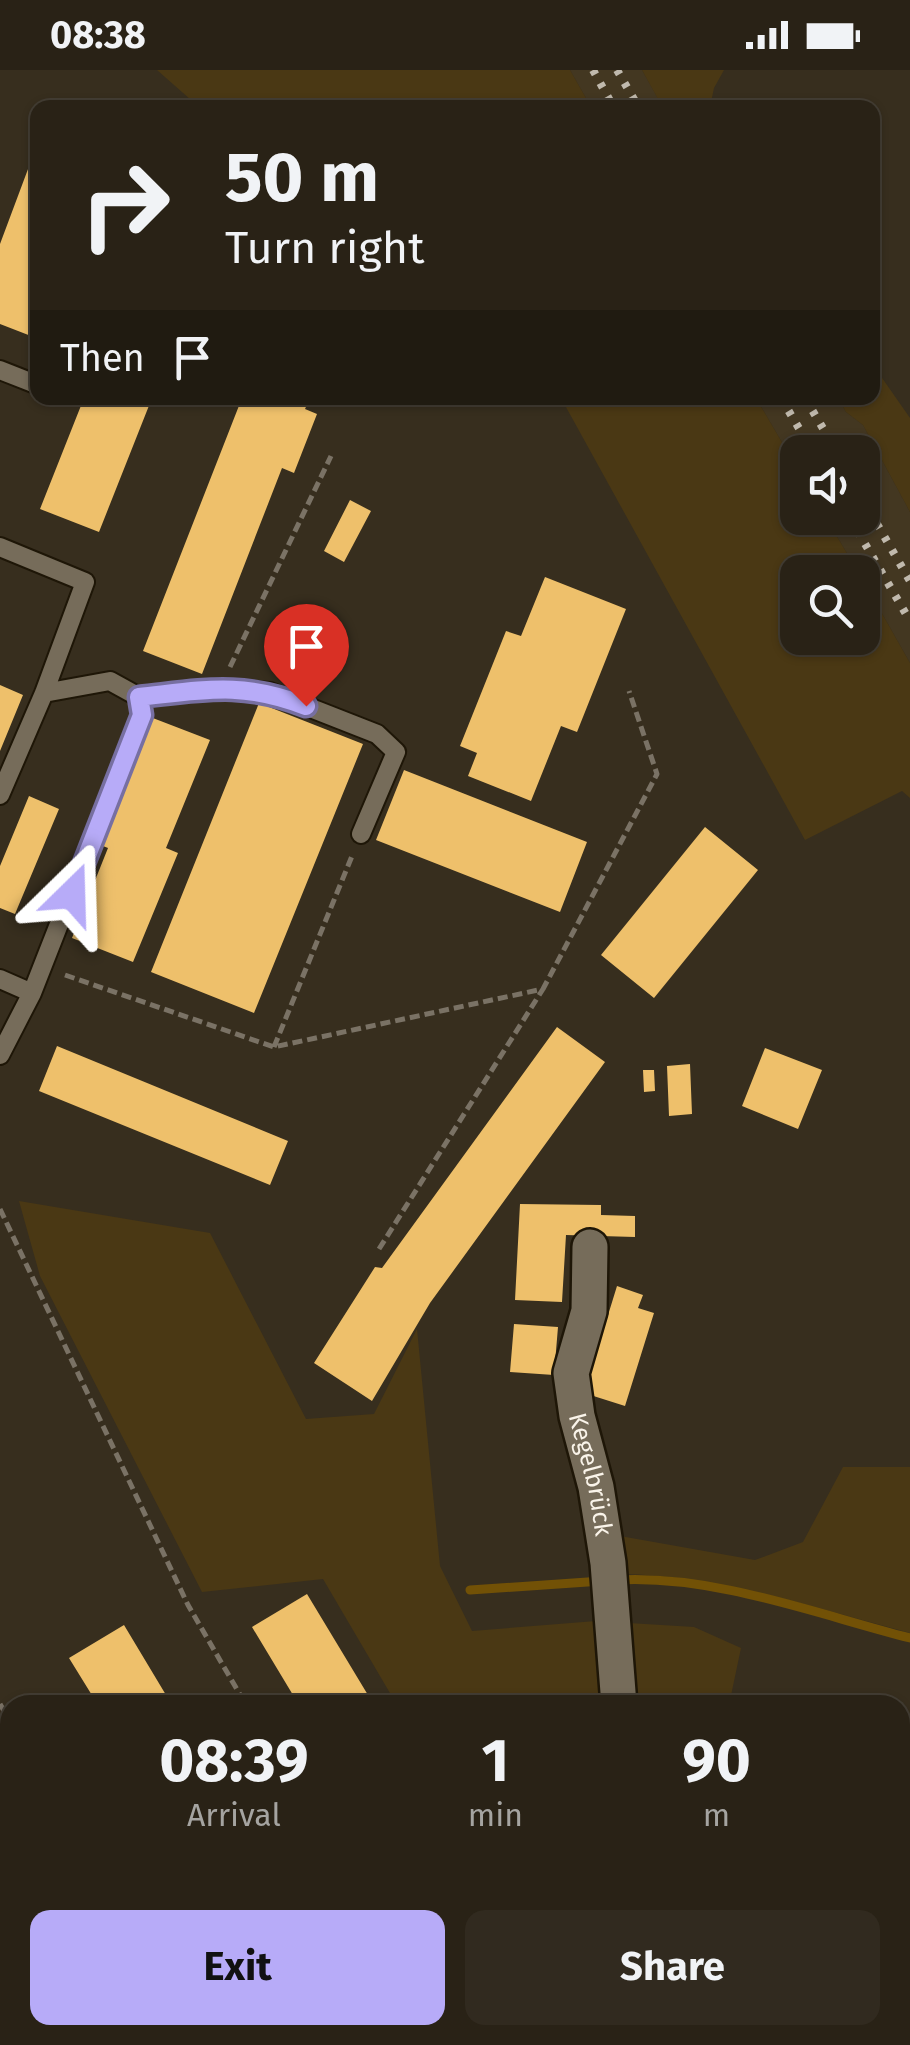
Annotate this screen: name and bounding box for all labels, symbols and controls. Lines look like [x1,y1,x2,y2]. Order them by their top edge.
text: 08:38 [50,12,146,58]
text: 50 m [225,136,379,220]
icon: right [60,140,190,270]
text: Turn right [225,221,424,275]
icon: arrive [165,330,220,385]
text: Then [60,335,145,381]
map controls [780,435,880,655]
button: sound [780,435,880,535]
button: search [780,555,880,655]
pin [264,604,349,707]
icon: arrive [279,619,334,674]
position arrow [20,842,124,946]
street label: Kegelbrück [562,1410,619,1538]
text: 08:39 [159,1725,309,1797]
text: 1 [481,1725,509,1797]
text: 90 [682,1725,751,1797]
text: Arrival [187,1796,281,1834]
text: min [468,1796,523,1834]
text: m [703,1796,730,1834]
button: Exit [30,1910,445,2025]
button: Share [465,1910,880,2025]

